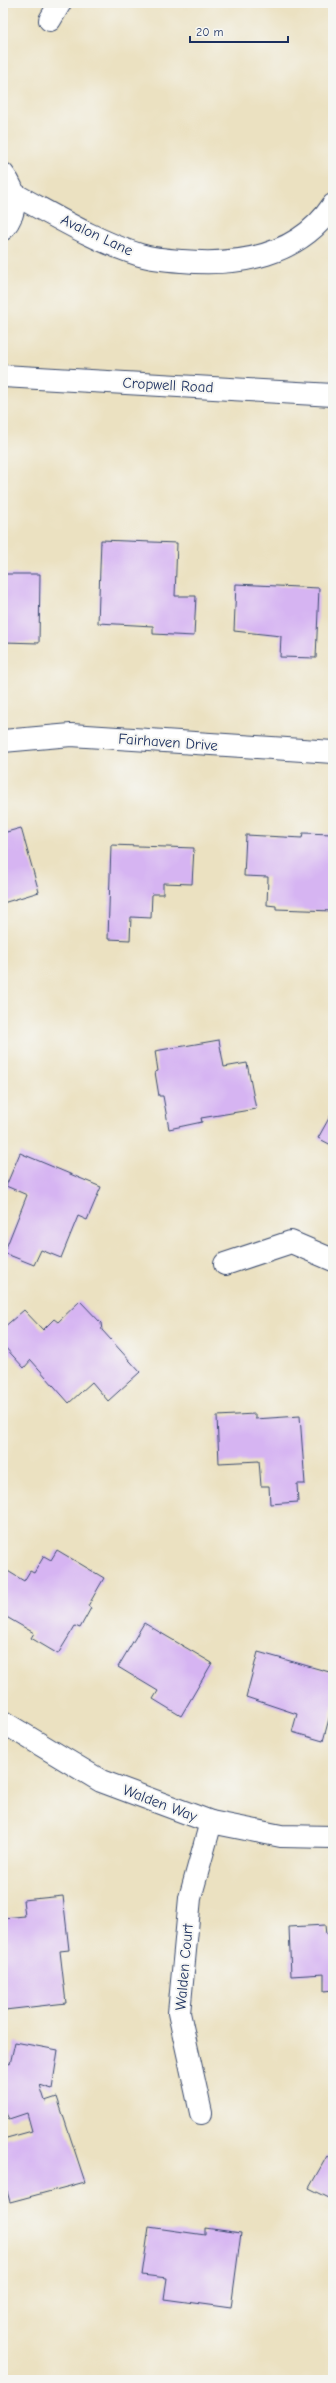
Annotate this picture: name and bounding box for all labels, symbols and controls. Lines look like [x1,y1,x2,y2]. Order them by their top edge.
scale bar [190,18,288,44]
text: 20 m [196,25,224,39]
street label: Avalon Lane [58,210,136,260]
street label: Cropwell Road [122,374,214,396]
street label: Fairhaven Drive [118,730,219,754]
street label: Walden Way [120,1781,200,1826]
street label: Walden Court [171,1922,197,2011]

